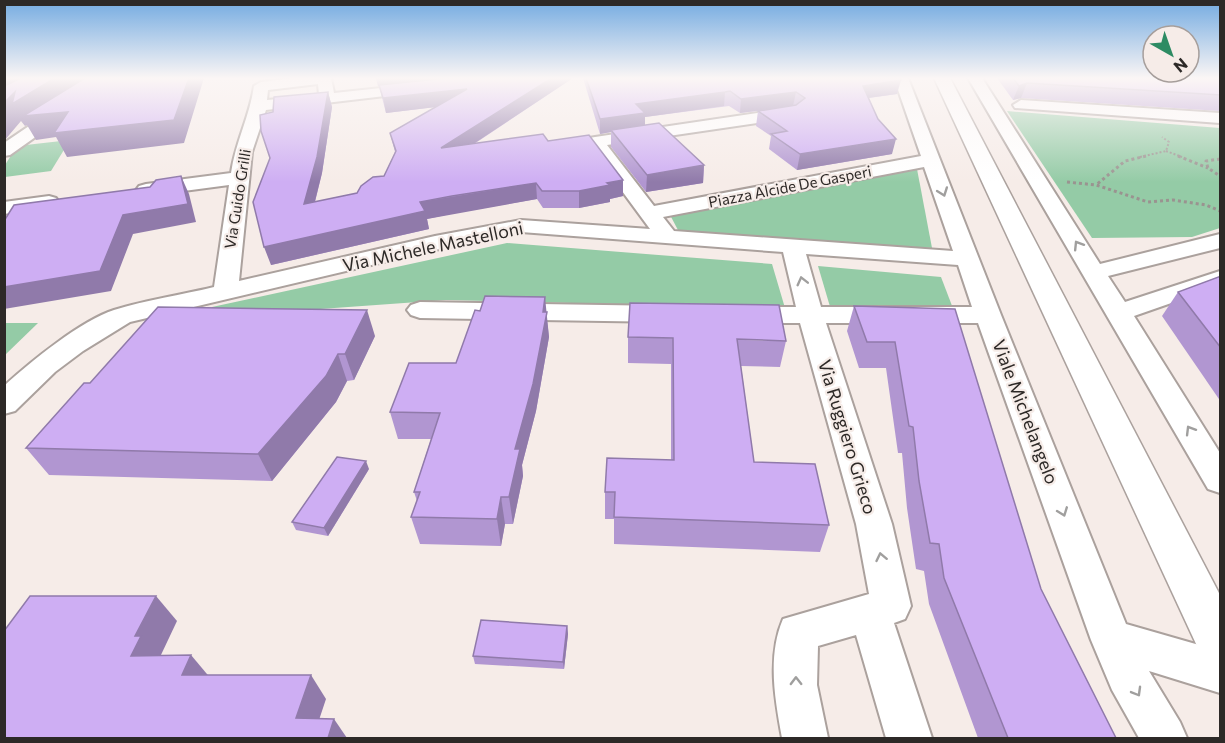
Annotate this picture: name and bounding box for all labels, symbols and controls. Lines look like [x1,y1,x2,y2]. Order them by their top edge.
north arrow [1141,24,1201,84]
text: N [1170,55,1192,77]
street label: Via Guido Grilli [220,148,254,250]
street label: Piazza Alcide De Gasperi [707,161,873,211]
one-way arrow [935,186,948,197]
street label: Via Michele Mastelloni [340,216,525,276]
one-way arrow [1075,241,1086,252]
one-way arrow [796,276,809,286]
street label: Viale Michelangelo [988,336,1064,487]
street label: Via Ruggiero Grieco [814,357,882,517]
one-way arrow [1186,426,1198,436]
one-way arrow [1056,506,1068,517]
one-way arrow [875,553,888,563]
one-way arrow [790,676,802,685]
one-way arrow [1130,686,1142,696]

